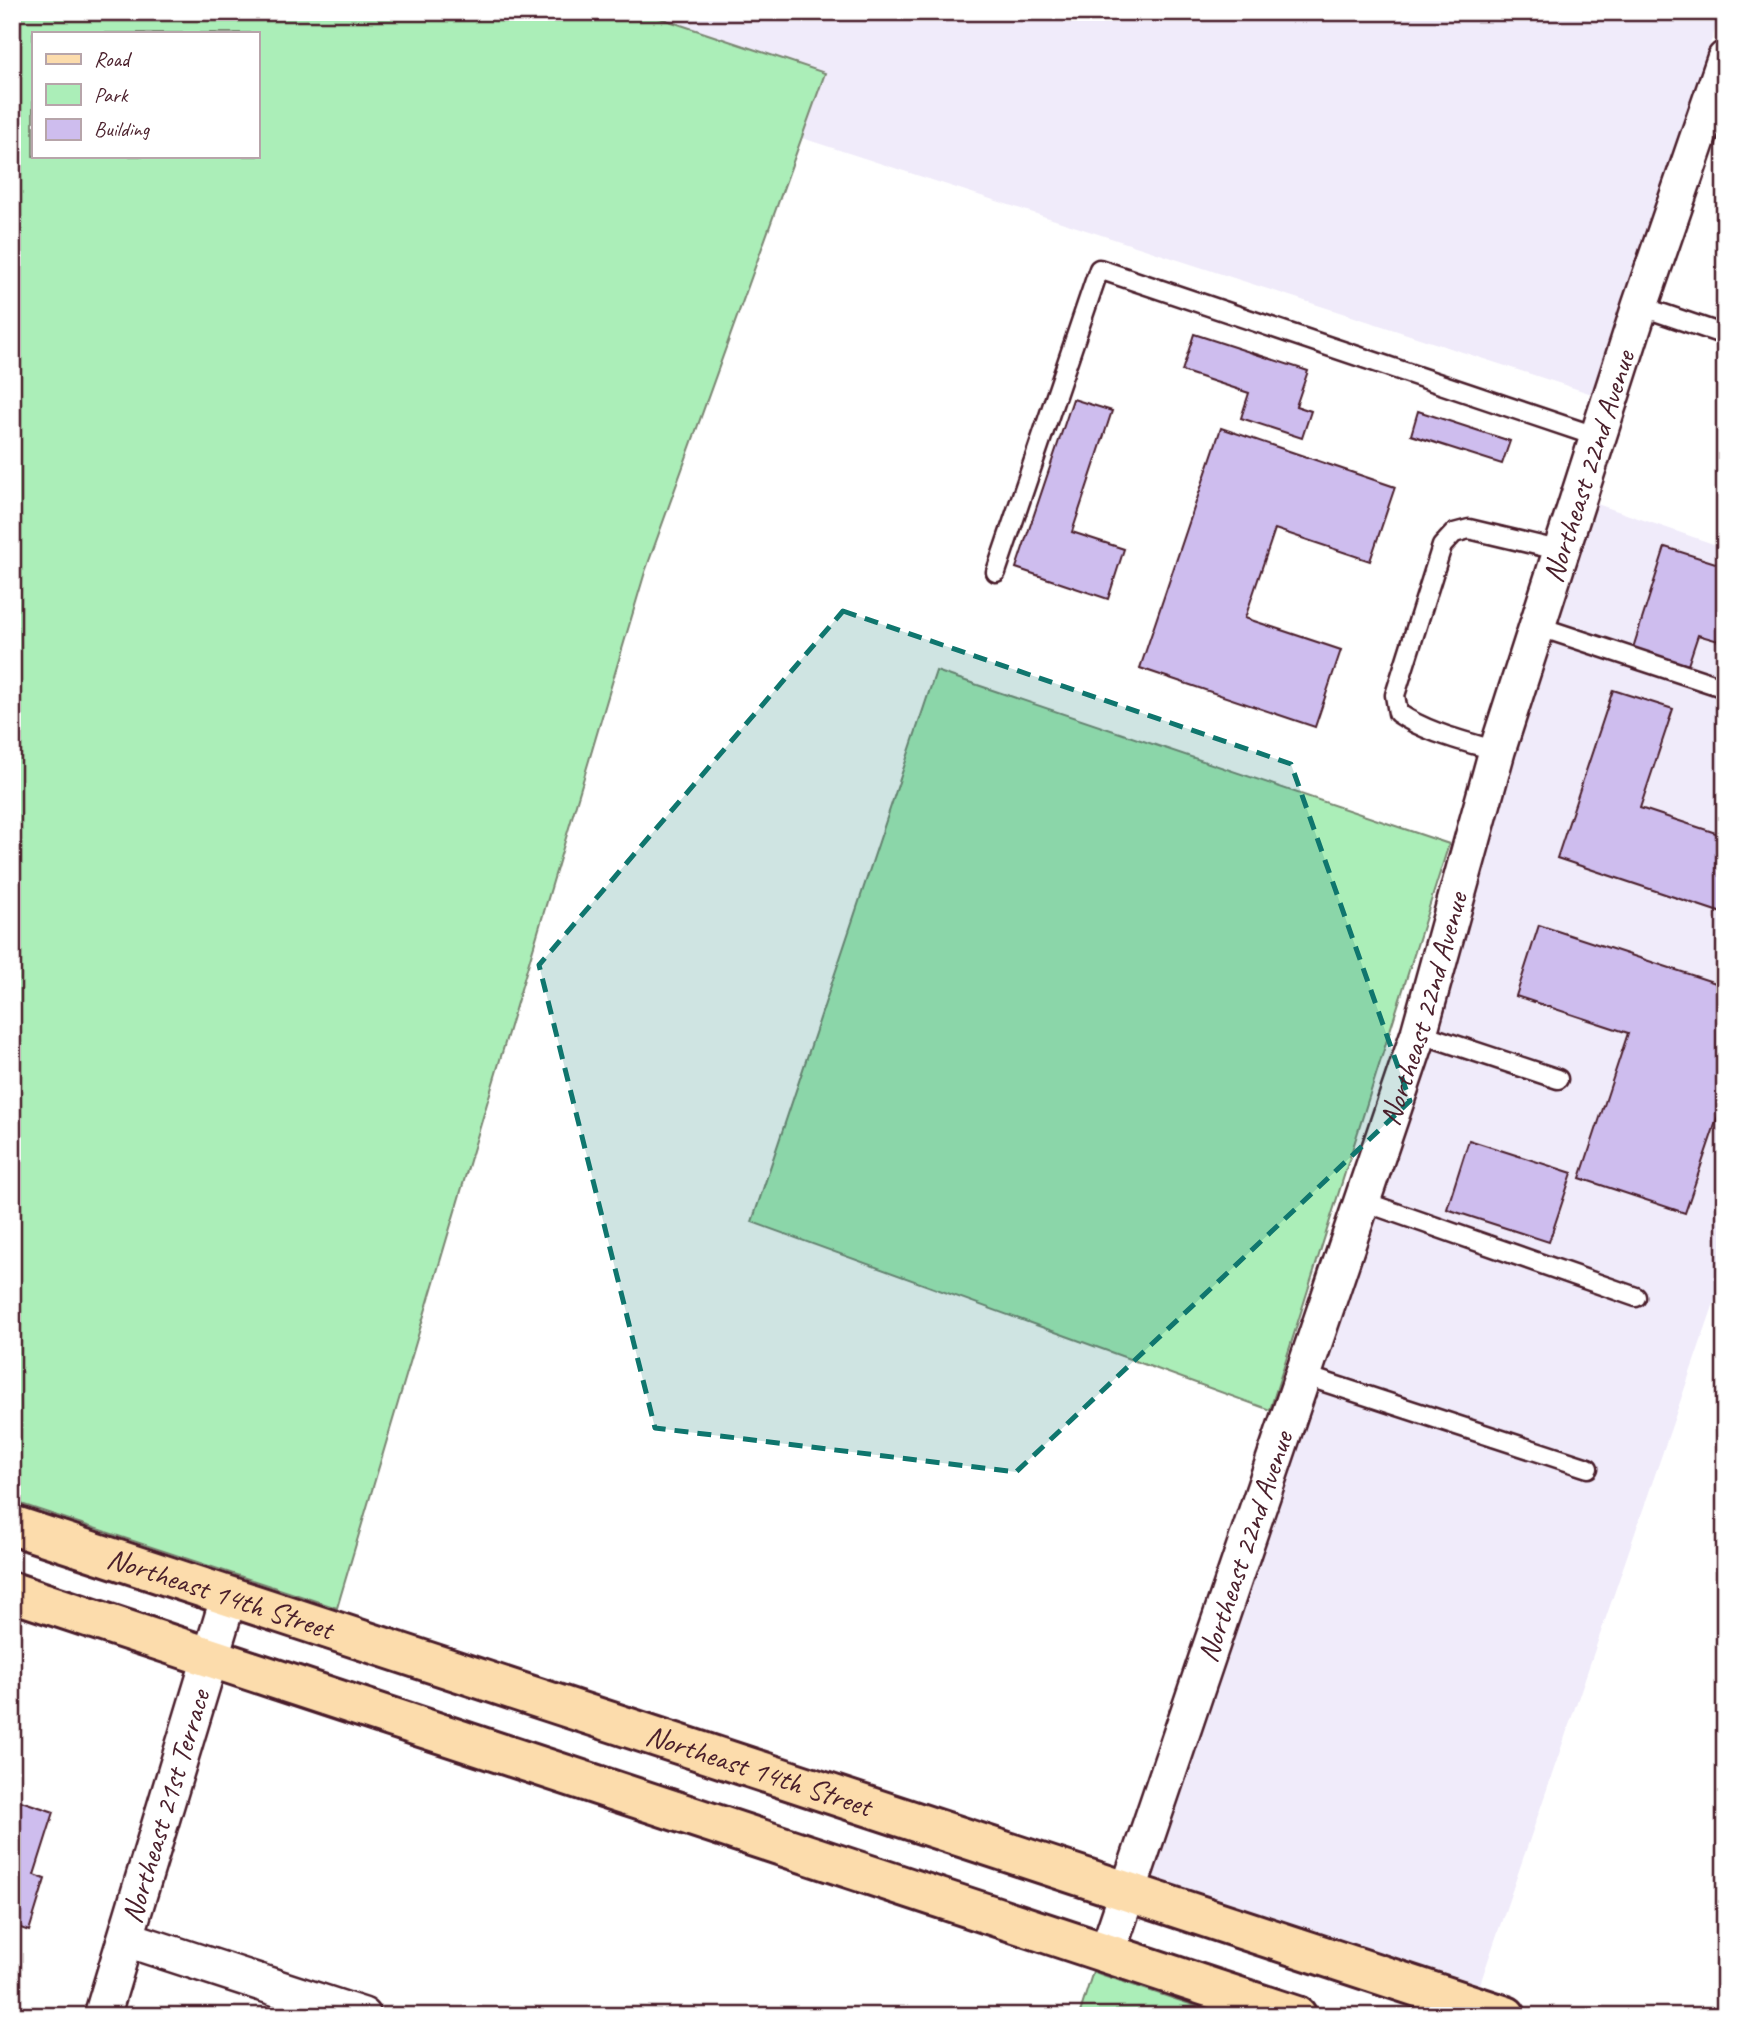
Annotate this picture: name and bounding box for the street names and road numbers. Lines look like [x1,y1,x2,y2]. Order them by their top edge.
street label: Northeast 22nd Avenue [1533,344,1644,587]
street label: Northeast 22nd Avenue [1370,886,1477,1130]
street label: Northeast 22nd Avenue [1188,1424,1302,1667]
street label: Northeast 14th Street [102,1539,341,1649]
street label: Northeast 21st Terrace [112,1683,219,1928]
street label: Northeast 14th Street [641,1716,879,1826]

